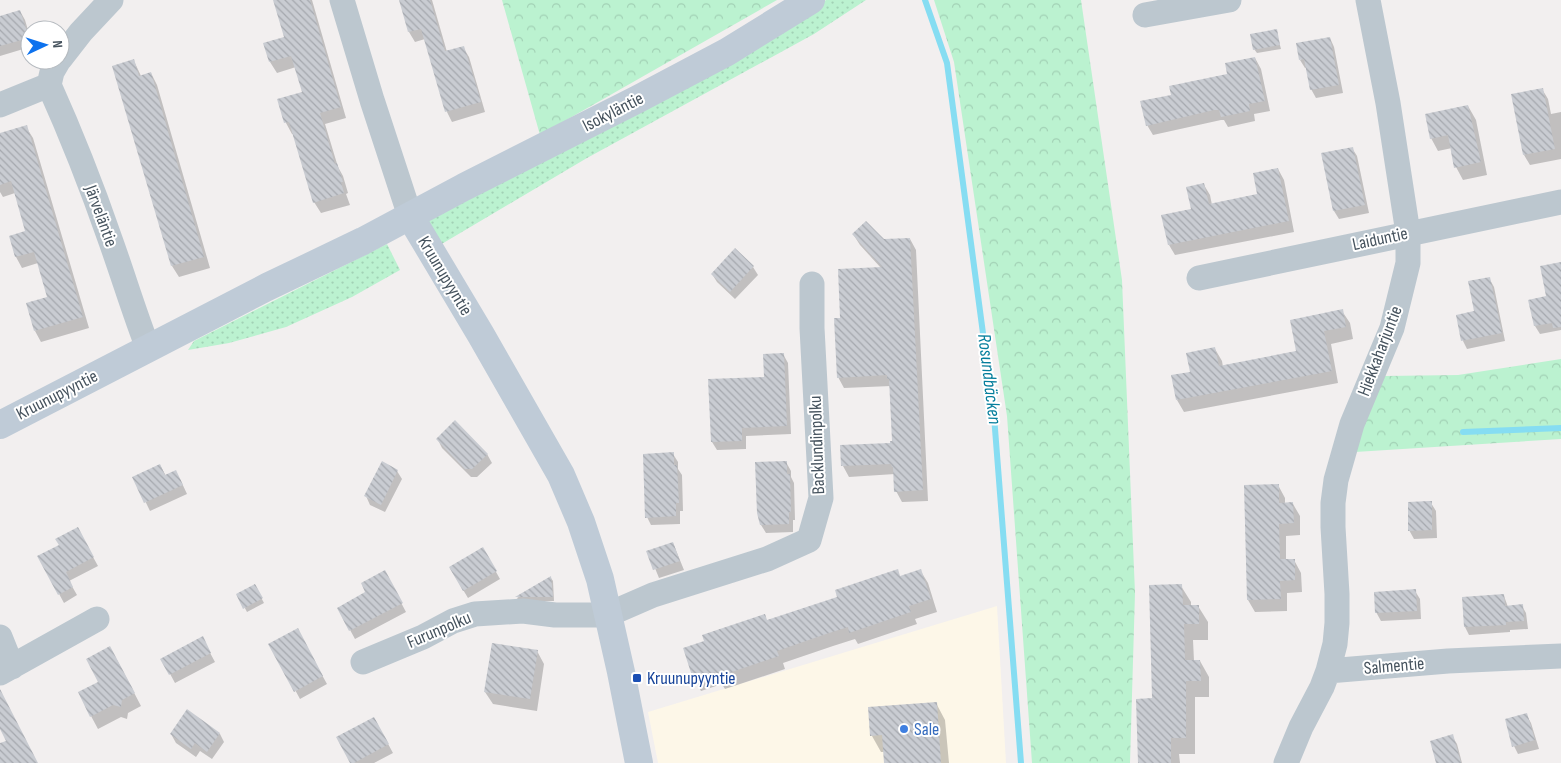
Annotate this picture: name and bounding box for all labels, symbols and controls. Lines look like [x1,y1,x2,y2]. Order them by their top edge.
north arrow [20,20,70,70]
text: N [49,40,66,48]
street label: Isokyläntie [579,88,647,136]
street label: Järveläntie [80,181,122,250]
street label: Laiduntie [1350,223,1410,255]
street label: Kruunupyyntie [413,233,477,319]
street label: Hiekkaharjuntie [1353,303,1407,399]
water label: Rosundbäcken [972,332,1006,426]
street label: Kruunupyyntie [13,366,101,424]
street label: Backlundinpolku [805,395,829,495]
street label: Furunpolku [404,607,474,653]
street label: Salmentie [1363,653,1425,679]
place label: Kruunupyyntie [647,668,736,689]
marker: Kruunupyyntie [631,672,643,684]
place label: Sale [914,719,939,740]
marker: Sale [898,723,910,735]

